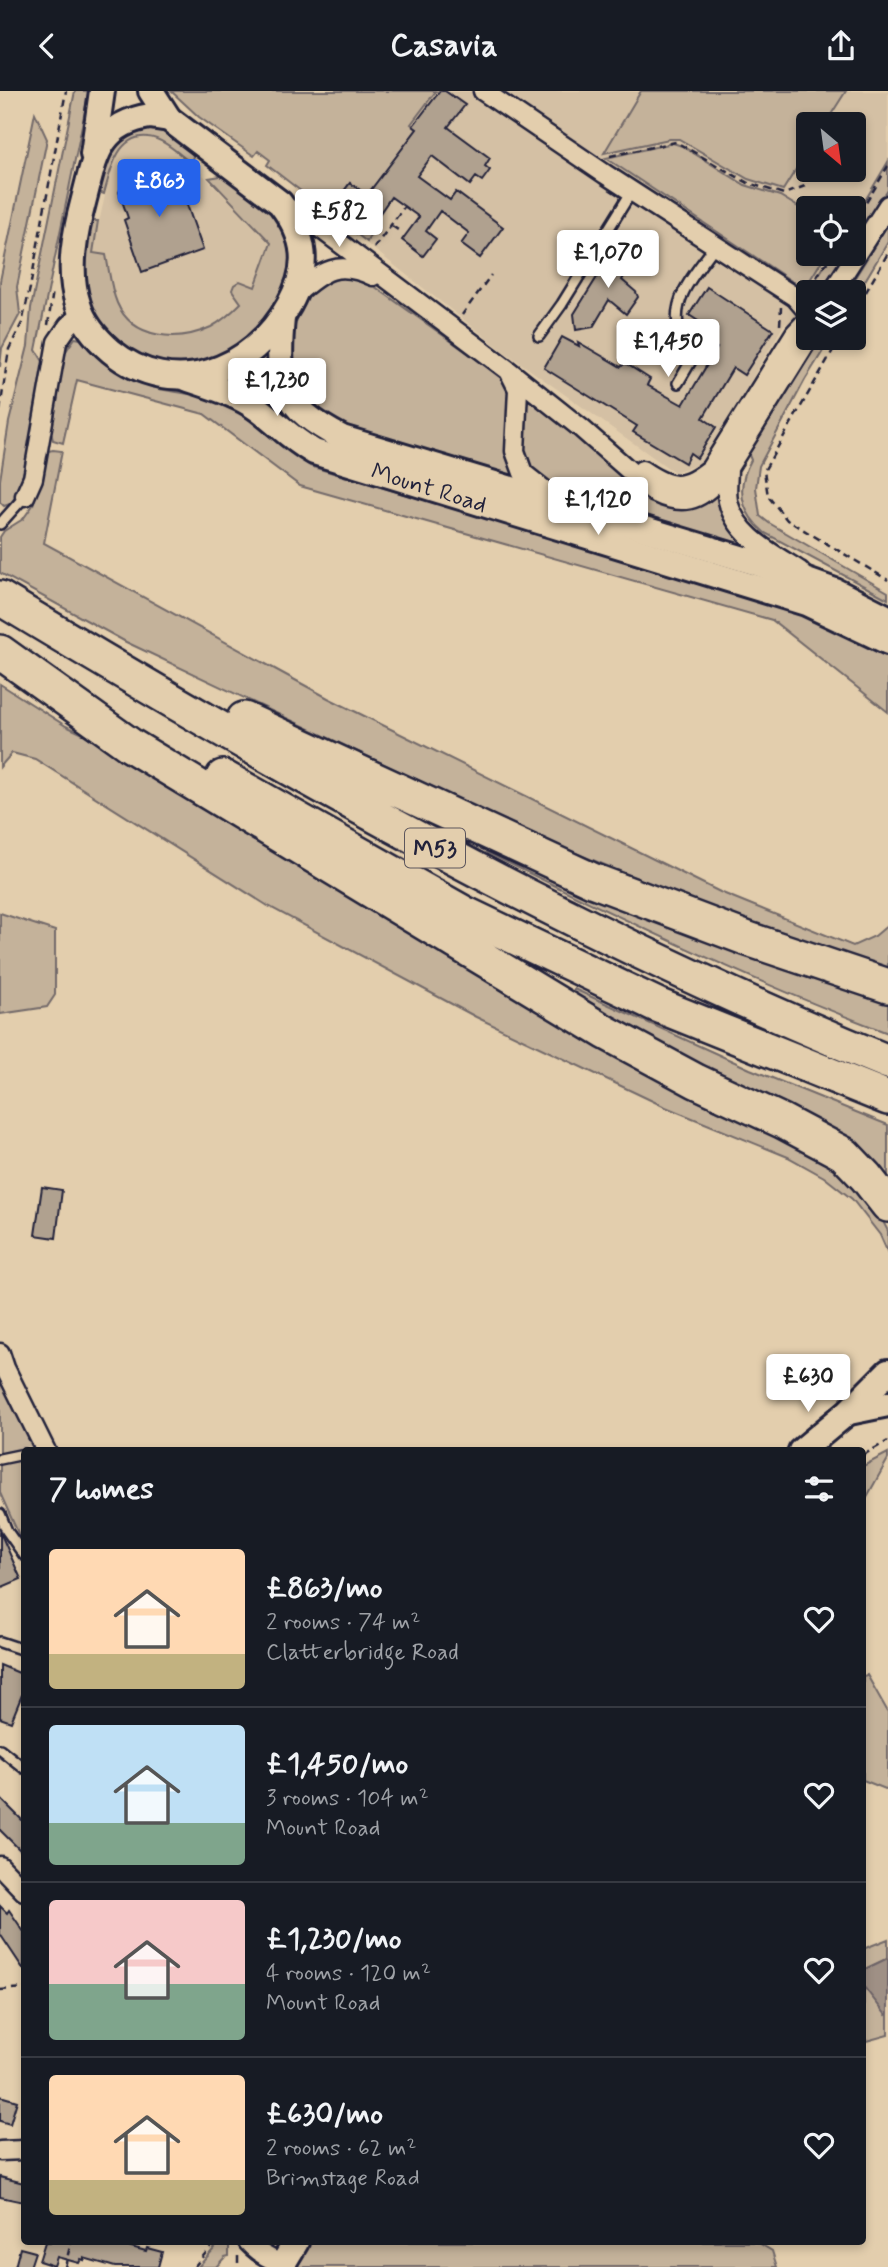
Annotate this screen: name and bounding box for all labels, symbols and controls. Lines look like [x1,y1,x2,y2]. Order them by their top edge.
text: Casavia [390,25,498,67]
icon: back [28,27,66,65]
icon: share [822,27,860,65]
north arrow [796,112,866,182]
map controls [796,112,866,350]
pin: £863 [118,159,200,219]
text: £863 [133,167,185,197]
pin: £582 [298,190,380,249]
button: locate [796,196,866,266]
text: £582 [311,197,367,227]
pin: £1,070 [551,231,665,290]
text: £1,070 [573,238,643,268]
button: layers [796,280,866,350]
pin: £1,450 [611,320,725,379]
text: £1,450 [632,327,704,357]
pin: £1,230 [220,359,334,418]
text: £1,230 [244,366,310,396]
street label: Mount Road [367,456,490,521]
pin: £1,120 [541,477,655,537]
text: £1,120 [564,485,632,515]
road number: M53 [405,828,465,867]
pin: £630 [767,1355,849,1414]
text: £630 [782,1362,834,1392]
text: 7 homes [49,1470,154,1509]
icon: filters [800,1470,838,1508]
text: £863/mo [266,1569,383,1608]
icon: home [105,1577,189,1661]
icon: heart [800,1600,838,1638]
text: 2 rooms · 74 m² [266,1608,421,1638]
text: Clatterbridge Road [266,1638,459,1668]
text: £1,450/mo [266,1745,408,1784]
icon: home [105,1753,189,1837]
icon: heart [800,1776,838,1814]
text: 3 rooms · 104 m² [266,1784,429,1814]
text: Mount Road [266,1814,380,1844]
text: £1,230/mo [266,1920,402,1959]
icon: home [105,1928,189,2012]
icon: heart [800,1951,838,1989]
text: 4 rooms · 120 m² [266,1959,431,1989]
text: Mount Road [266,1989,380,2019]
text: £630/mo [266,2095,383,2134]
icon: home [105,2103,189,2187]
icon: heart [800,2126,838,2164]
text: 2 rooms · 62 m² [266,2134,417,2164]
text: Brimstage Road [266,2164,420,2194]

